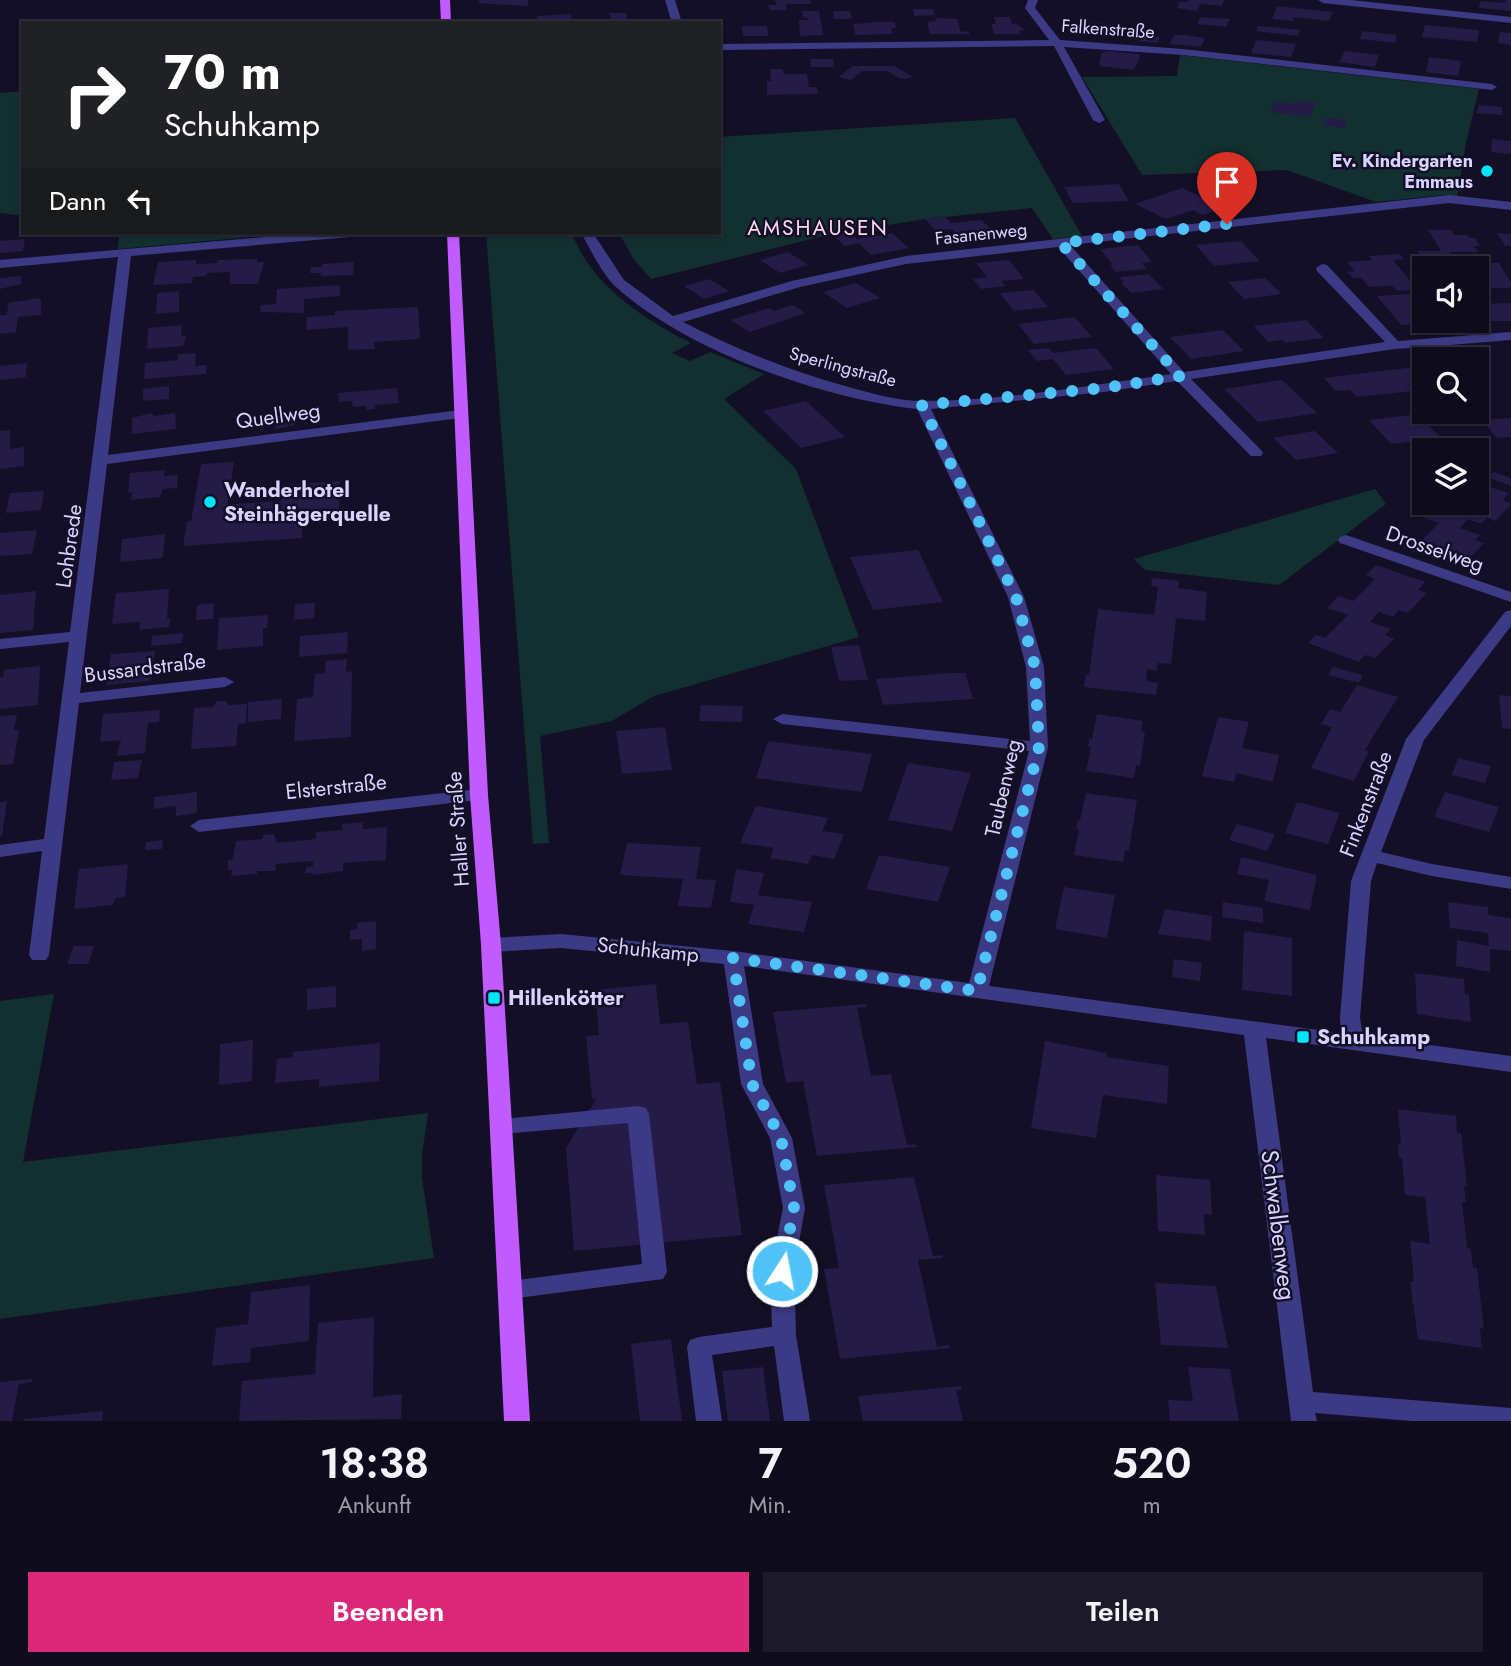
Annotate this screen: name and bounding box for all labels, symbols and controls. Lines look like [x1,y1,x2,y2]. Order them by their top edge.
street label: Falkenstraße [1060,13,1156,45]
text: 70 m [164,37,281,107]
icon: right [49,49,140,140]
text: Schuhkamp [164,102,320,148]
place label: Ev. Kindergarten Emmaus [1332,148,1473,195]
pin [1197,152,1257,224]
icon: arrive [1208,163,1246,201]
marker: Ev. Kindergarten Emmaus [1479,163,1495,179]
text: Dann [49,182,107,220]
icon: left [121,182,159,220]
district label: AMSHAUSEN [747,213,889,243]
street label: Fasanenweg [934,216,1028,252]
map controls [1412,256,1489,515]
button: sound [1412,256,1489,333]
street label: Sperlingstraße [787,340,899,394]
button: search [1412,347,1489,424]
street label: Quellweg [234,395,322,437]
button: layers [1412,438,1489,515]
place label: Wanderhotel Steinhägerquelle [224,475,391,529]
marker: Wanderhotel Steinhägerquelle [202,494,218,510]
street label: Lohbrede [48,502,90,590]
street label: Drosselweg [1382,518,1488,580]
street label: Bussardstraße [82,646,208,690]
street label: Taubenweg [977,736,1029,840]
street label: Finkenstraße [1332,747,1400,861]
street label: Elsterstraße [284,767,388,807]
street label: Haller Straße [439,770,477,888]
street label: Schuhkamp [596,930,700,970]
place label: Hillenkötter [508,983,624,1013]
marker: Hillenkötter [486,990,502,1006]
place label: Schuhkamp [1317,1022,1430,1052]
marker: Schuhkamp [1295,1029,1311,1045]
street label: Schwalbenweg [1252,1148,1306,1302]
position arrow [745,1234,819,1308]
text: 18:38 [320,1433,429,1494]
text: 7 [758,1433,783,1494]
text: 520 [1112,1433,1191,1494]
text: Ankunft [338,1488,411,1522]
text: Min. [749,1488,792,1522]
text: m [1143,1488,1161,1522]
button: Beenden [28,1572,749,1652]
button: Teilen [763,1572,1483,1652]

